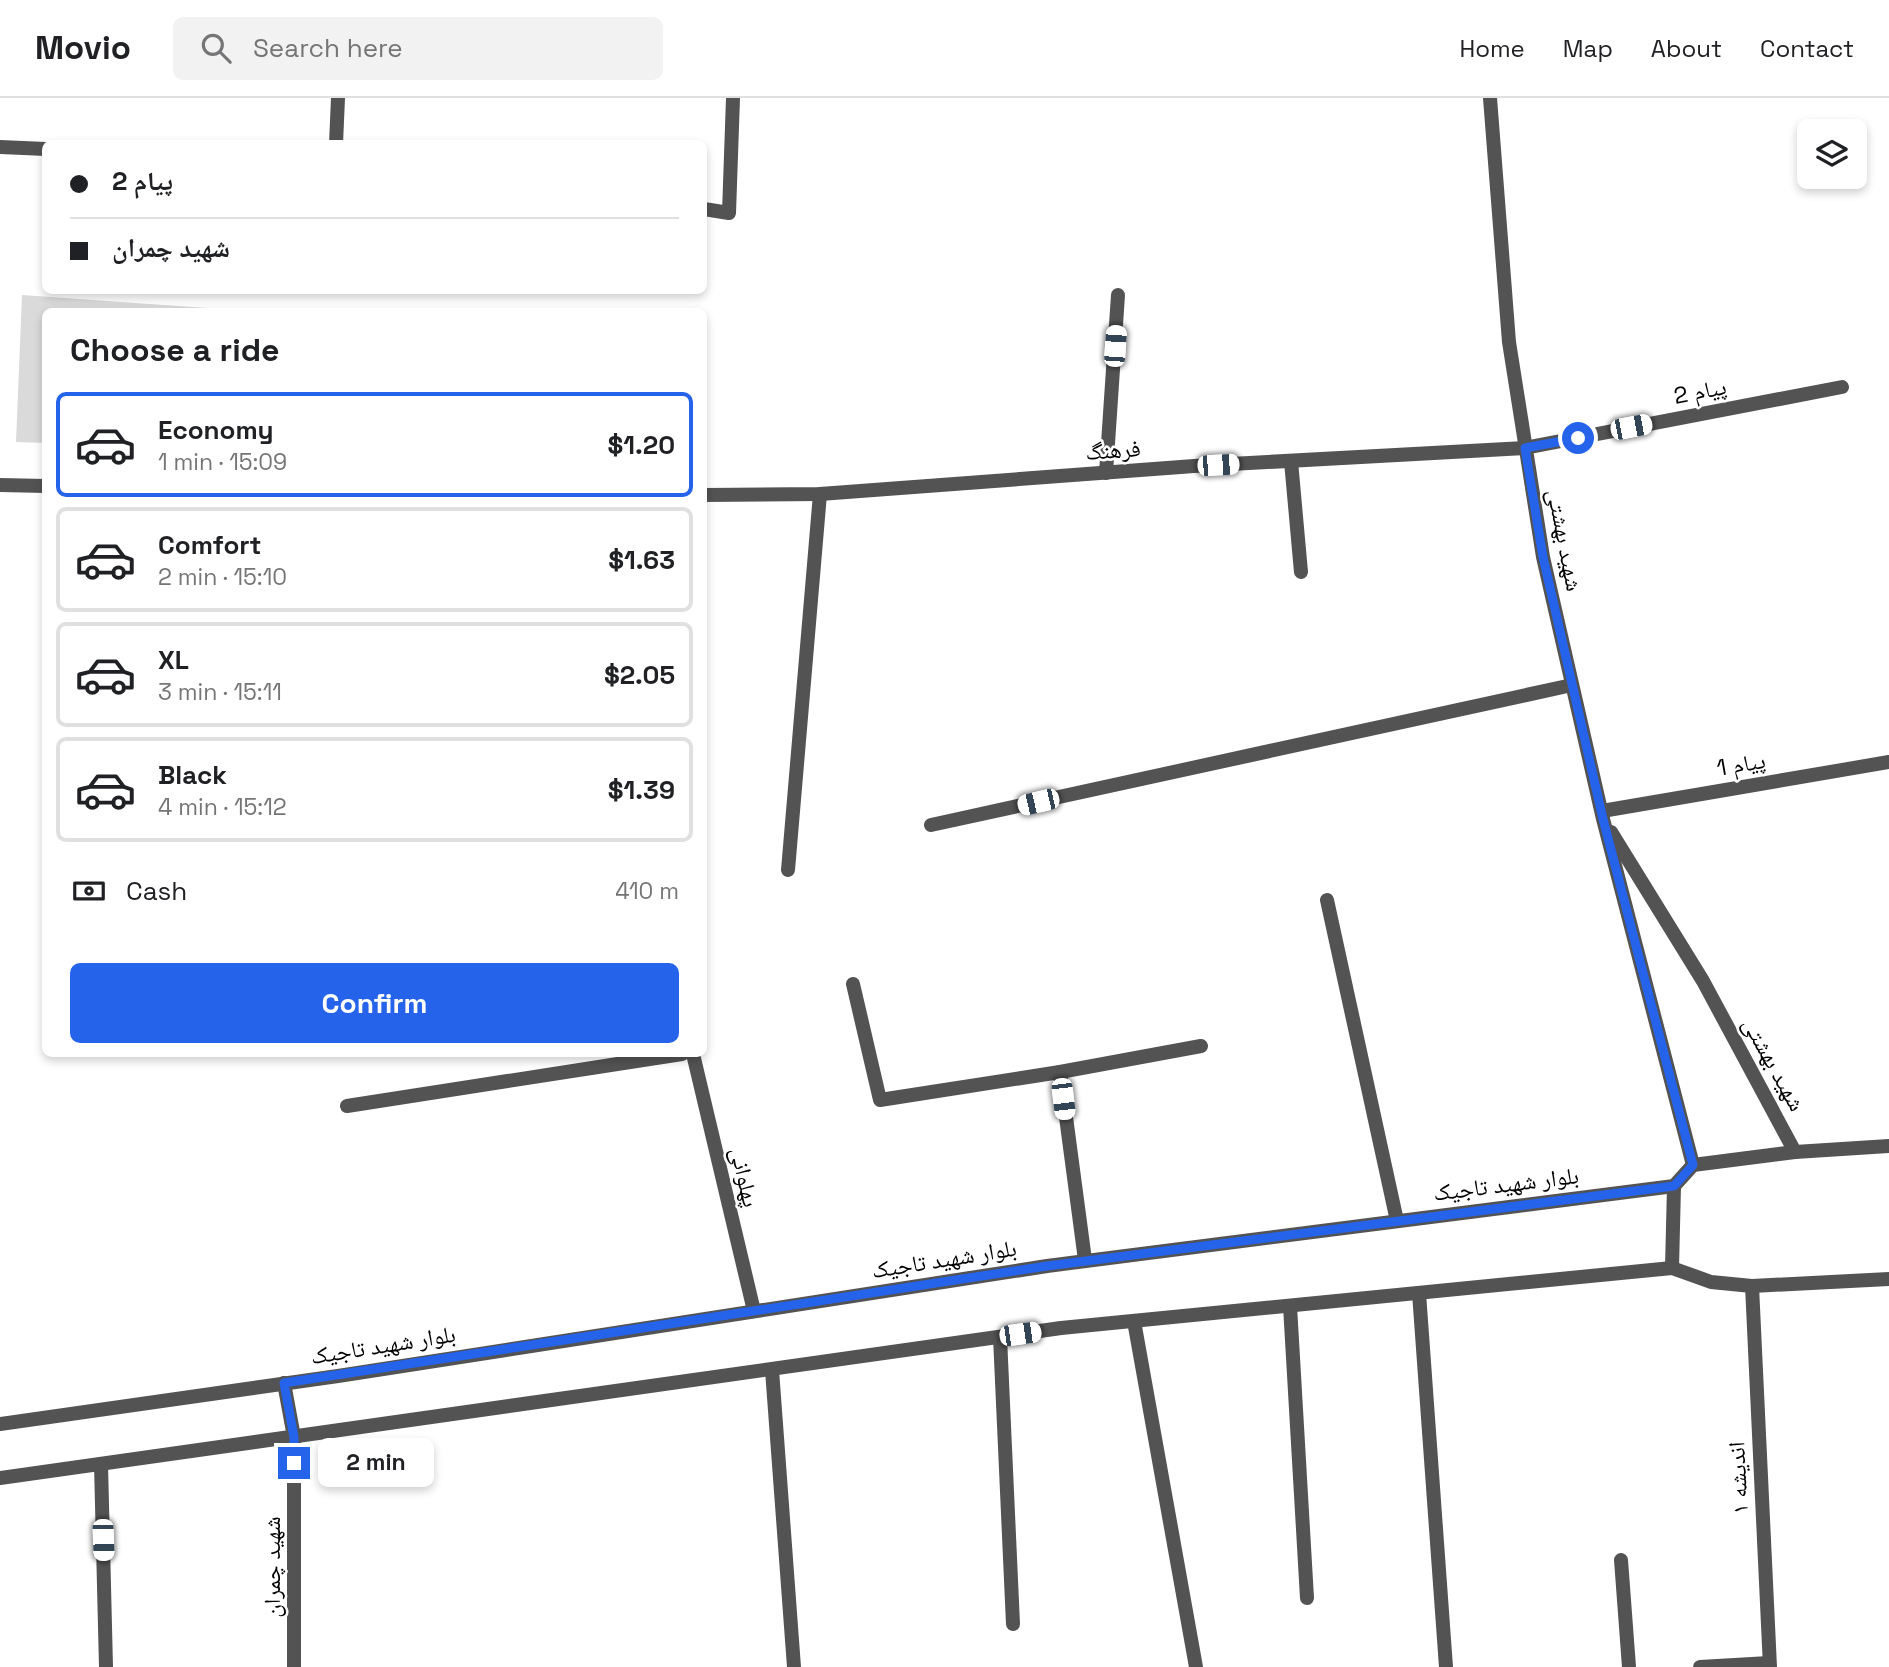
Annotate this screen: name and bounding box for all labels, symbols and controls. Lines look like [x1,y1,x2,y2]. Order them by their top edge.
search box [173,17,663,80]
text: Movio [35,27,131,69]
icon: search [197,29,235,67]
text: Search here [253,31,403,65]
text: Home [1459,33,1525,64]
text: Map [1563,33,1613,64]
text: About [1651,33,1722,64]
text: Contact [1760,33,1854,64]
map controls [1797,119,1867,189]
button: layers [1797,119,1867,189]
text: پیام 2 [112,164,173,198]
text: شهید چمران [112,231,230,265]
car [1104,324,1127,368]
text: Choose a ride [70,330,280,370]
street label: پیام 2 [1671,371,1729,412]
icon: car [74,413,137,476]
text: Economy [158,413,274,447]
car [1609,413,1654,441]
route start [1562,422,1594,454]
text: $1.20 [607,428,675,462]
street label: فرهنگ [1084,433,1142,467]
text: 1 min · 15:09 [158,447,287,477]
car [1197,453,1240,477]
street label: شهید بهشتی [1540,486,1590,594]
icon: car [74,528,137,591]
text: Comfort [158,528,261,562]
text: $1.63 [608,543,675,577]
text: 2 min · 15:10 [158,562,287,592]
icon: car [74,643,137,706]
text: XL [158,643,189,677]
text: $2.05 [604,658,675,692]
text: 3 min · 15:11 [158,677,282,707]
street label: پیام 1 [1714,745,1768,784]
icon: car [74,758,137,821]
text: Black [158,758,227,792]
text: $1.39 [608,773,675,807]
car [1016,787,1061,817]
text: 4 min · 15:12 [158,792,287,822]
icon: cash [70,872,108,910]
text: Cash [126,874,187,908]
text: 410 m [615,876,679,906]
button: Confirm [70,963,679,1043]
street label: شهید بهشتی [1736,1012,1812,1116]
car [1051,1077,1076,1121]
street label: پهلوانی [724,1144,766,1210]
street label: بلوار شهید تاجیک [1431,1160,1581,1208]
street label: بلوار شهید تاجیک [869,1233,1019,1285]
street label: بلوار شهید تاجیک [308,1319,458,1371]
car [998,1321,1043,1347]
callout: 2 min [318,1438,434,1488]
street label: اندیشه ۱ [1721,1441,1755,1515]
route end [278,1447,310,1479]
text: 2 min [346,1447,406,1477]
street label: شهید چمران [257,1516,287,1618]
car [92,1519,115,1561]

